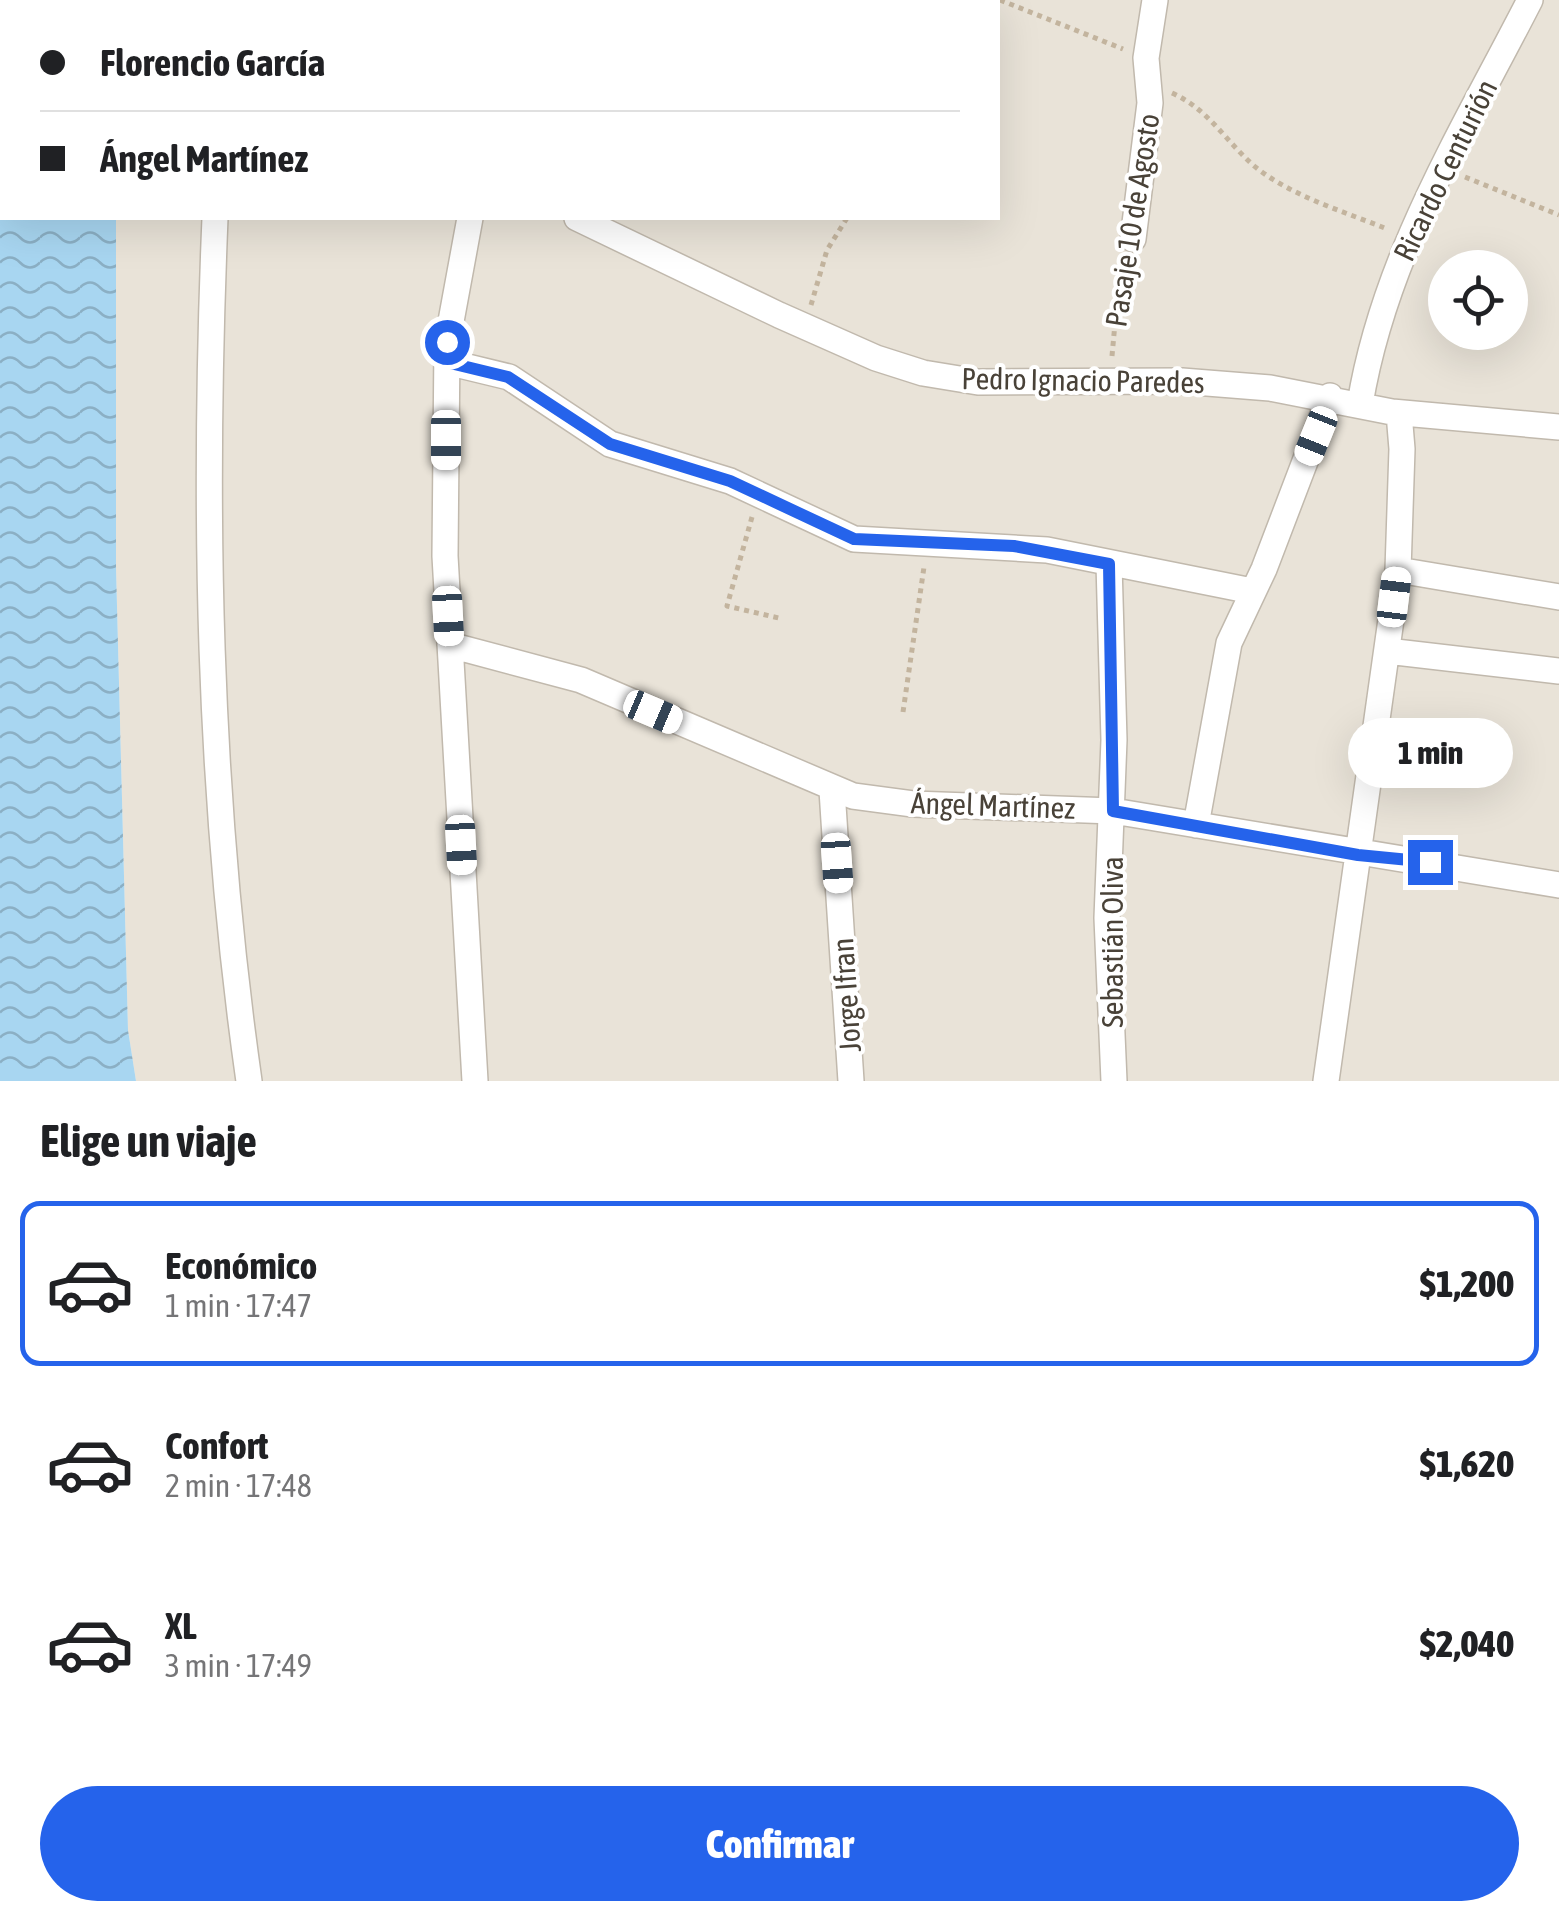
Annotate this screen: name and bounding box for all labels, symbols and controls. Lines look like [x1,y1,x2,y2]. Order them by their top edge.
text: Florencio García [100,41,325,84]
street label: Ricardo Centurión [1386,74,1504,266]
street label: Pasaje 10 de Agosto [1098,111,1166,329]
text: Ángel Martínez [100,137,308,180]
map controls [1428,250,1528,350]
button: locate [1428,250,1528,350]
route start [425,320,470,365]
street label: Pedro Ignacio Paredes [961,361,1205,399]
car [1291,403,1341,469]
car [431,410,461,470]
car [1375,565,1413,629]
car [431,585,465,647]
car [620,686,686,738]
callout: 1 min [1348,717,1512,787]
text: 1 min [1398,734,1463,771]
street label: Ángel Martínez [910,785,1076,825]
car [444,814,478,876]
car [820,832,854,894]
route end [1408,840,1453,885]
street label: Sebastián Oliva [1095,856,1129,1028]
street label: Jorge Ifran [825,937,867,1053]
text: Elige un viaje [40,1115,257,1167]
icon: car [45,1239,135,1329]
text: Económico [165,1244,317,1287]
text: $1,200 [1420,1262,1514,1305]
text: 1 min · 17:47 [165,1287,312,1324]
icon: car [45,1419,135,1509]
text: Confort [165,1424,269,1467]
text: $1,620 [1420,1442,1514,1485]
text: 2 min · 17:48 [165,1467,312,1504]
icon: car [45,1599,135,1689]
text: XL [165,1604,197,1647]
text: $2,040 [1420,1622,1514,1665]
text: 3 min · 17:49 [165,1647,312,1684]
button: Confirmar [40,1786,1519,1901]

